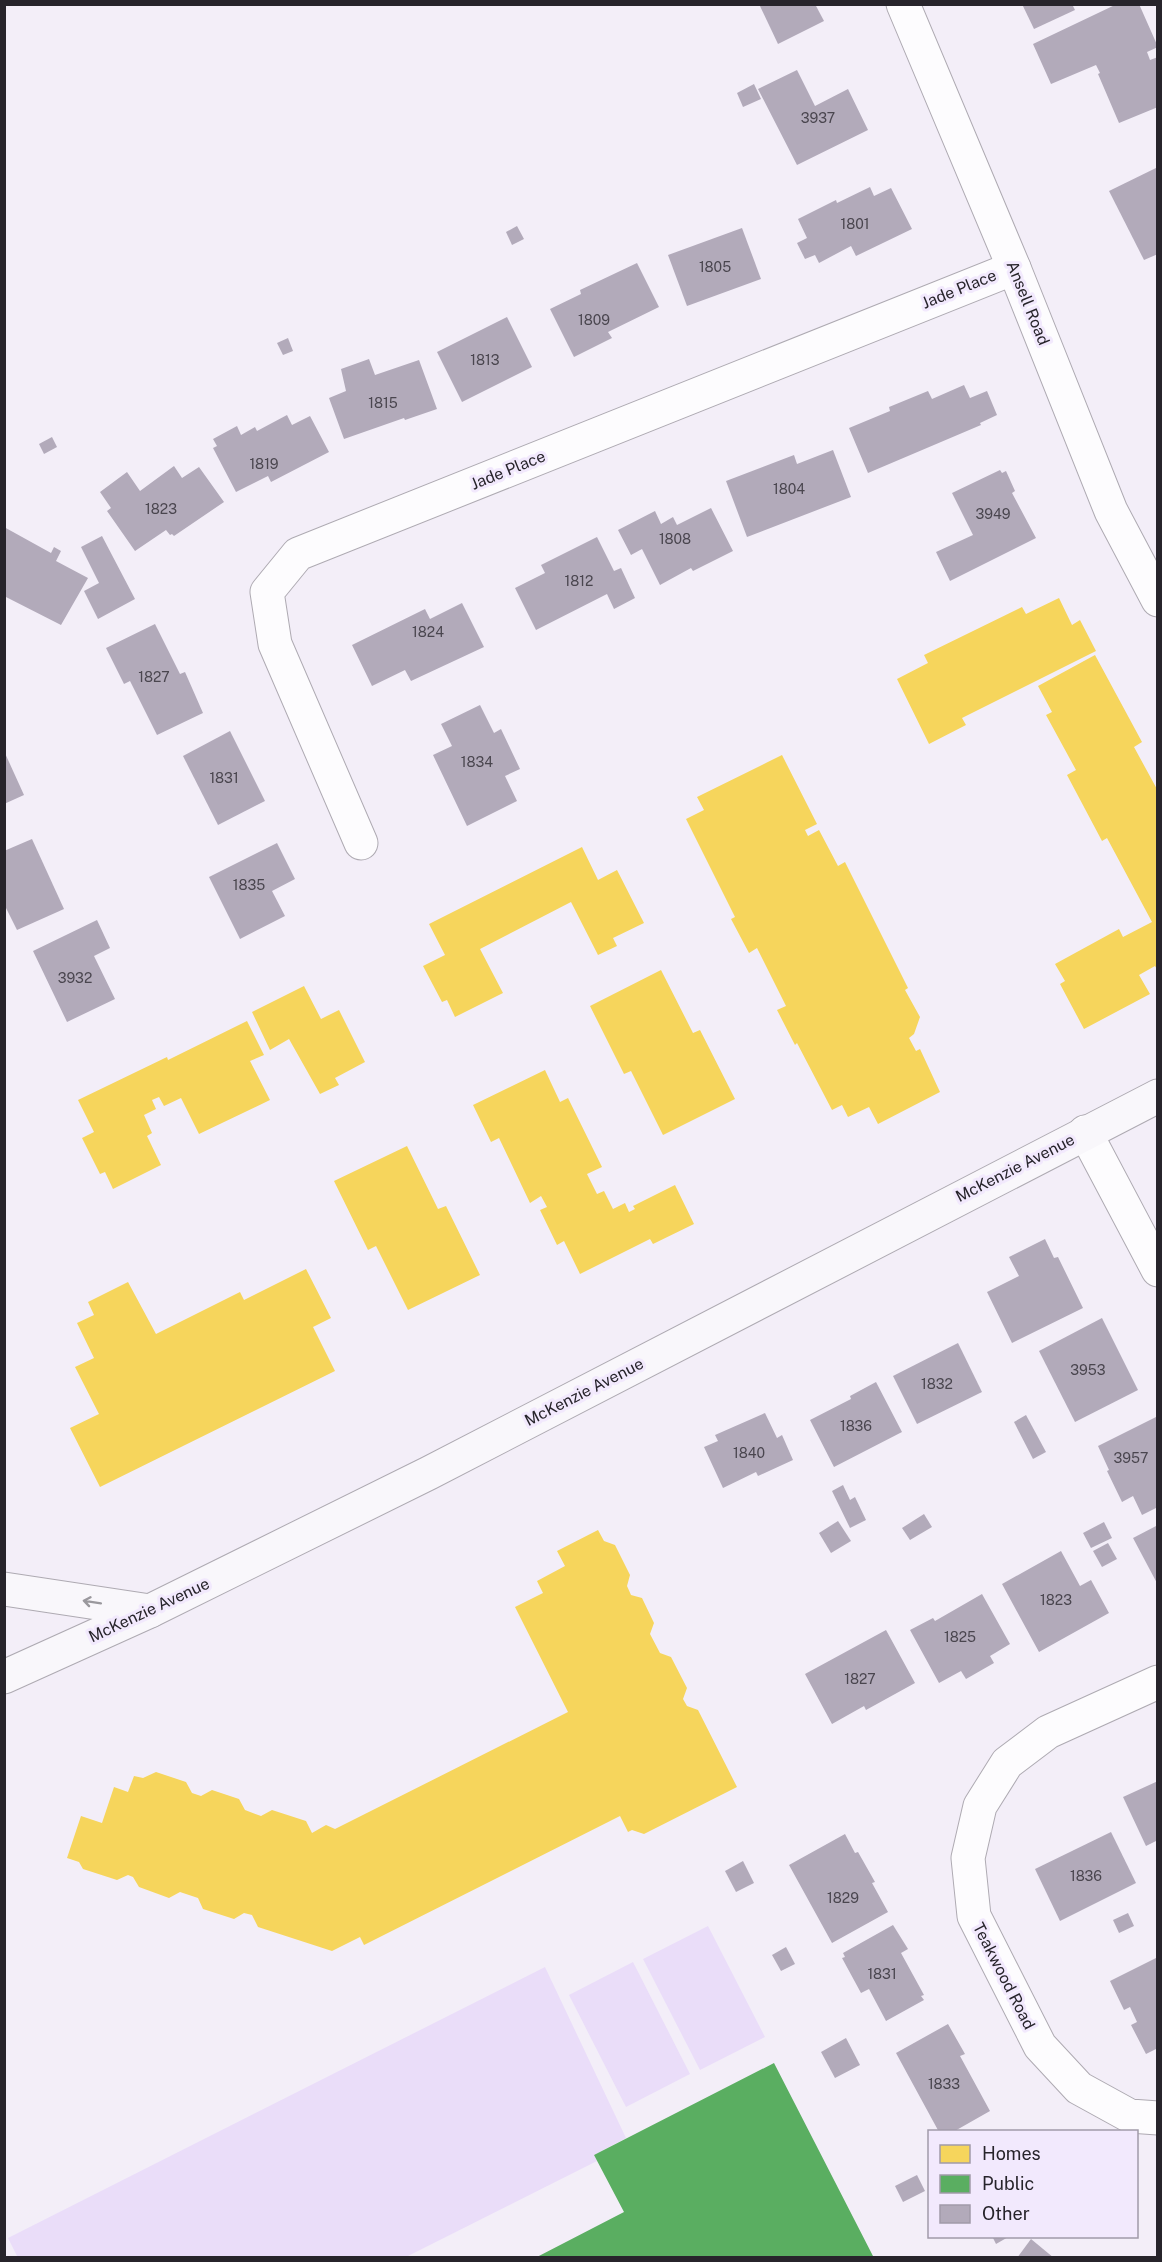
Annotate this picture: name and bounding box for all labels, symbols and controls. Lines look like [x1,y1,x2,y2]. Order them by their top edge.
house number: 3937 [801,110,835,126]
house number: 1801 [841,216,869,232]
street label: Ansell Road [1003,258,1053,348]
house number: 1805 [699,259,731,275]
street label: Jade Place [919,265,999,313]
house number: 1809 [578,312,610,328]
house number: 1813 [470,352,500,368]
house number: 1815 [368,395,398,411]
street label: Jade Place [468,446,548,494]
house number: 1819 [249,456,279,472]
house number: 1804 [773,481,805,497]
house number: 1823 [145,501,177,517]
house number: 3949 [976,506,1011,522]
house number: 1808 [659,531,691,547]
house number: 1812 [565,573,593,589]
house number: 1824 [412,624,444,640]
house number: 1827 [138,669,170,685]
house number: 1834 [461,754,493,770]
house number: 1831 [209,770,239,786]
house number: 1835 [233,877,265,893]
house number: 3932 [58,970,92,986]
street label: McKenzie Avenue [952,1130,1078,1206]
street label: McKenzie Avenue [521,1354,647,1430]
house number: 3953 [1070,1362,1106,1378]
house number: 1832 [921,1376,953,1392]
house number: 1836 [840,1418,872,1434]
house number: 1840 [733,1445,765,1461]
house number: 3957 [1114,1450,1148,1466]
street label: McKenzie Avenue [86,1574,212,1646]
house number: 1823 [1040,1592,1072,1608]
one-way arrow [83,1596,102,1607]
house number: 1825 [944,1629,976,1645]
house number: 1827 [844,1671,876,1687]
house number: 1836 [1070,1868,1102,1884]
house number: 1829 [827,1890,859,1906]
street label: Teakwood Road [969,1920,1039,2032]
house number: 1831 [867,1966,897,1982]
house number: 1833 [928,2076,960,2092]
legend [928,2130,1138,2238]
text: Homes [982,2143,1041,2164]
text: Public [982,2173,1034,2194]
text: Other [982,2203,1030,2224]

